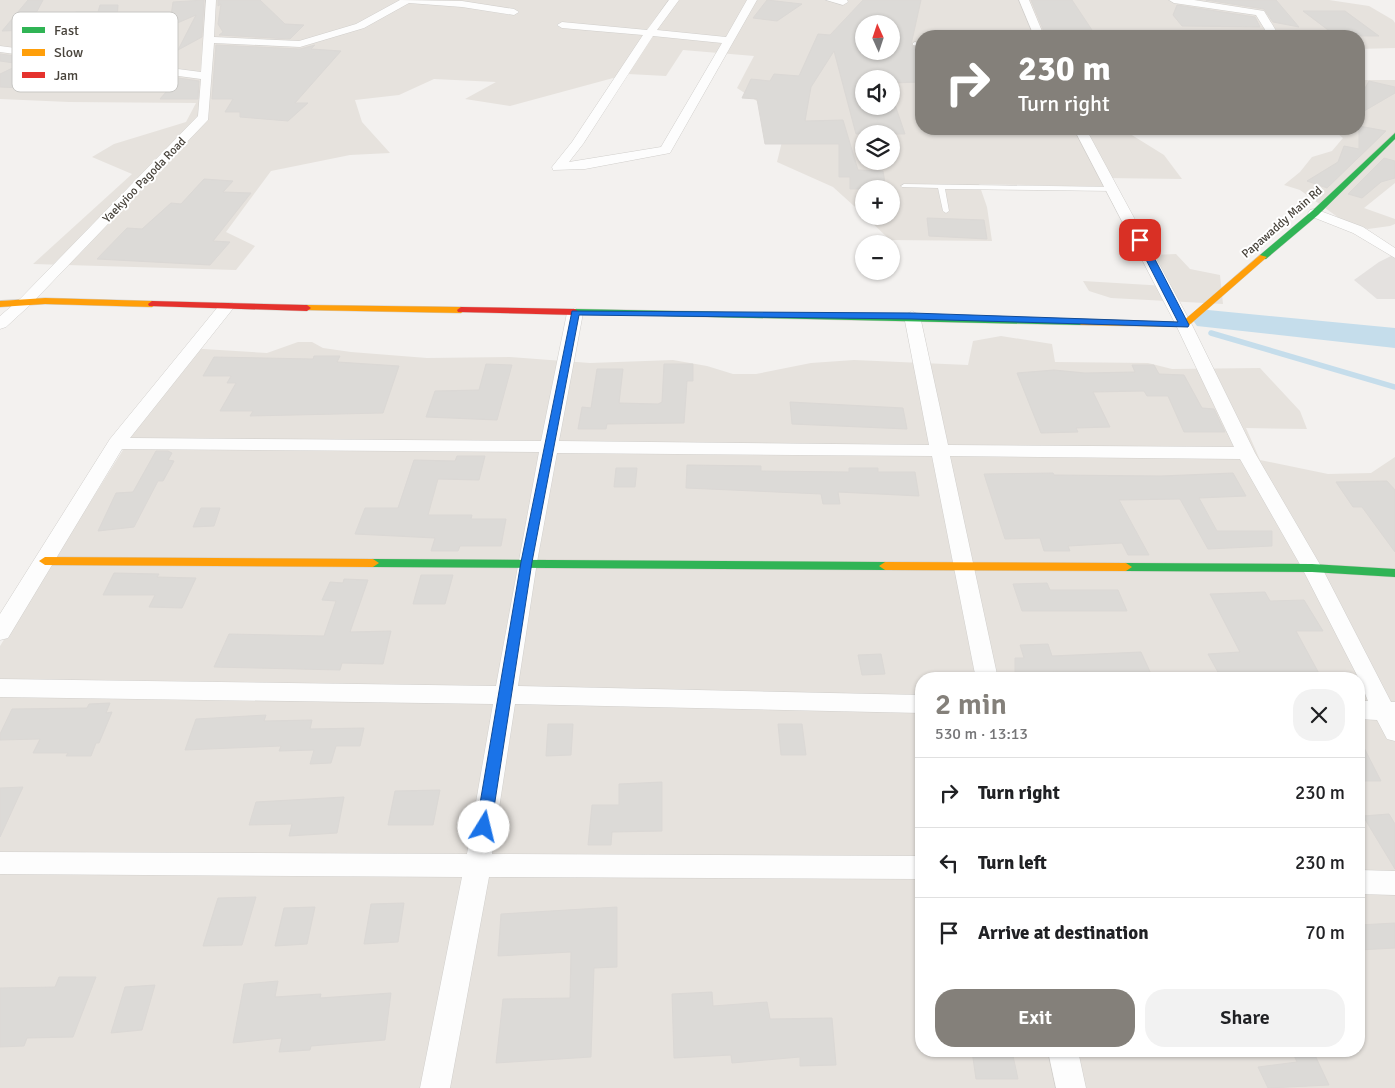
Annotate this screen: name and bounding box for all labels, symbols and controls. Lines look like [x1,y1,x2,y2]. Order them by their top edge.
legend [12,12,178,92]
north arrow [855,15,900,60]
map controls [855,15,900,280]
text: Fast [54,22,79,39]
text: Slow [54,44,83,61]
text: 230 m [1018,47,1111,90]
icon: right [935,50,1000,115]
text: Jam [54,67,78,84]
button: sound [855,70,900,115]
text: Turn right [1018,90,1110,117]
button: layers [855,125,900,170]
street label: Yaekyioo Pagoda Road [100,134,189,226]
button: + [855,180,900,225]
street label: Papawaddy Main Rd [1239,183,1326,262]
pin [1119,219,1161,261]
icon: arrive [1126,226,1154,254]
button: − [855,235,900,280]
text: 2 min [935,686,1007,723]
button: close [1293,689,1345,741]
text: 530 m · 13:13 [935,724,1028,744]
icon: right [935,779,963,807]
text: Turn right [978,781,1060,805]
text: 230 m [1295,781,1345,805]
position arrow [457,800,509,852]
icon: left [935,849,963,877]
text: Turn left [978,851,1047,875]
text: 230 m [1295,851,1345,875]
icon: arrive [935,919,963,947]
text: Arrive at destination [978,921,1149,945]
text: 70 m [1305,921,1345,945]
button: Exit [935,989,1135,1047]
button: Share [1145,989,1345,1047]

